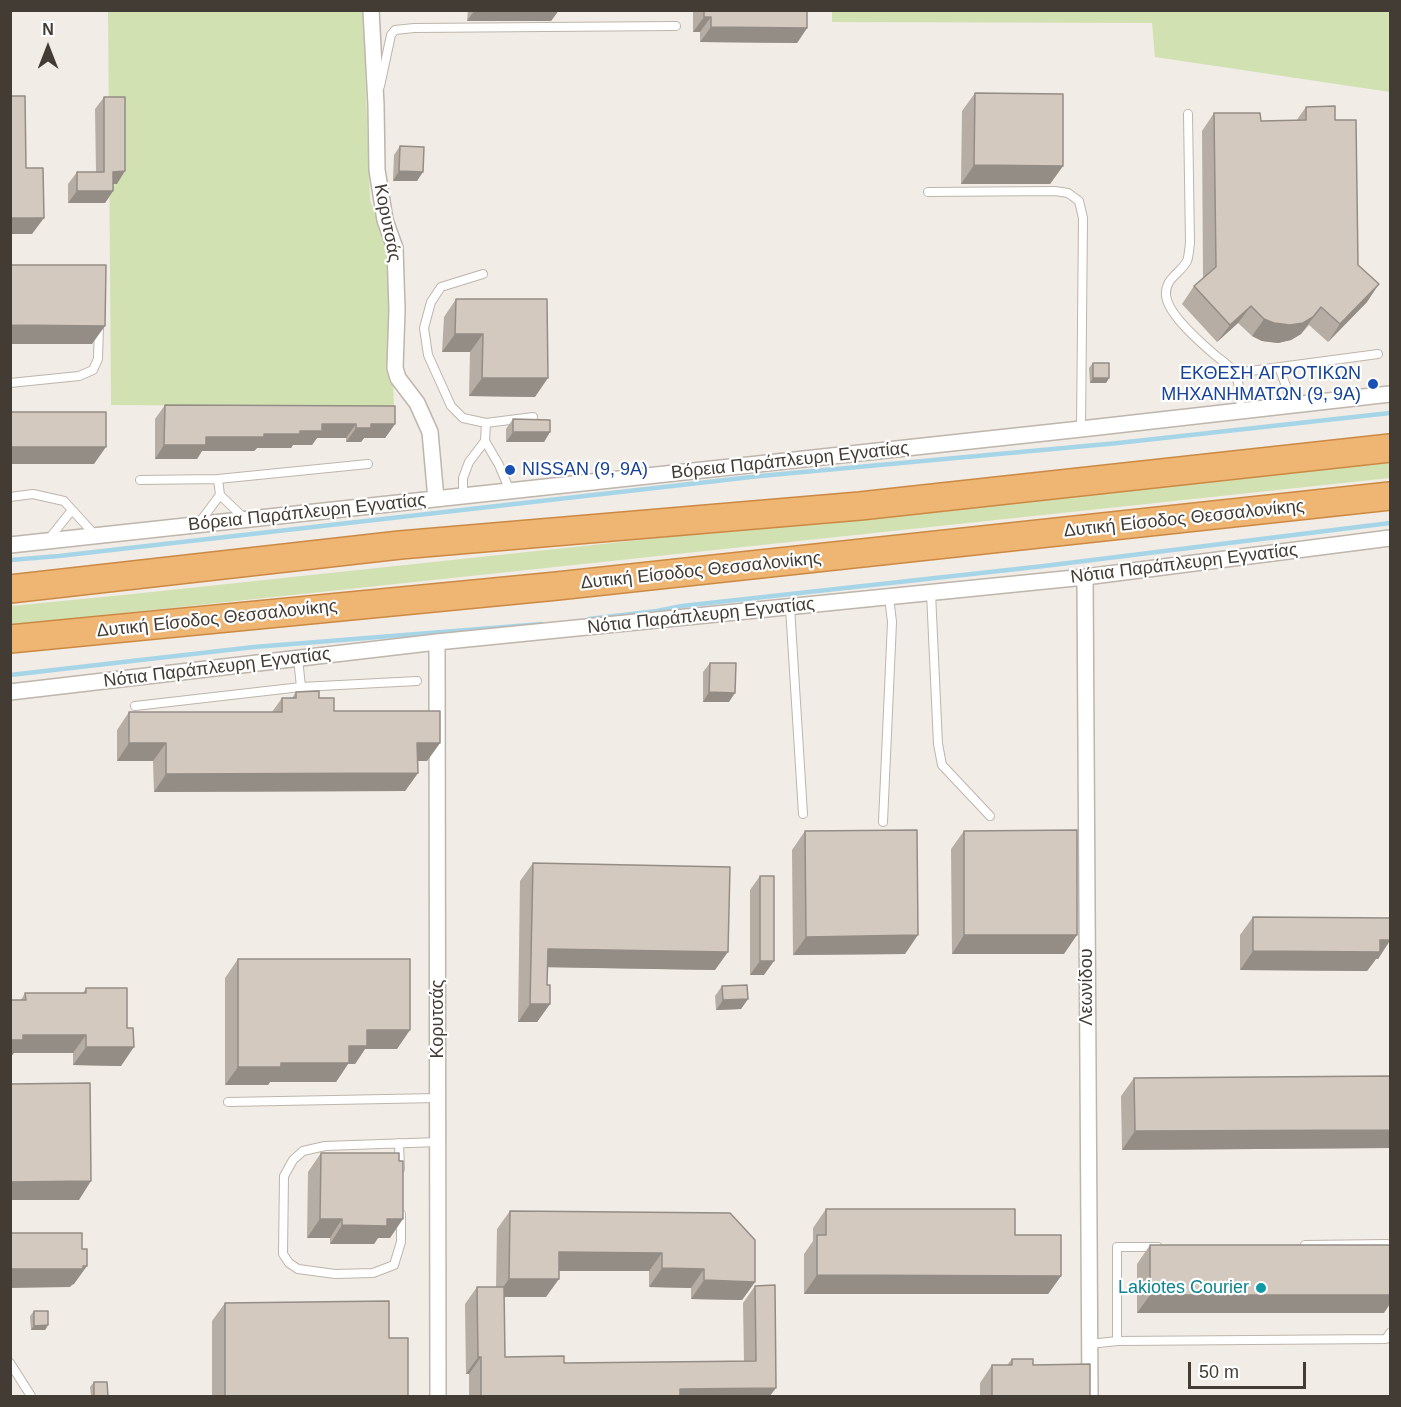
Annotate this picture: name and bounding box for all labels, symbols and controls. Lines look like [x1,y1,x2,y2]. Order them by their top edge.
north arrow [18,18,78,78]
text: N [42,21,54,38]
street label: Κορυτσάς [369,182,405,264]
place label: ΕΚΘΕΣΗ ΑΓΡΟΤΙΚΩΝ ΜΗΧΑΝΗΜΑΤΩΝ (9, 9Α) [1161,363,1361,406]
marker: ΕΚΘΕΣΗ ΑΓΡΟΤΙΚΩΝ ΜΗΧΑΝΗΜΑΤΩΝ (9, 9Α) [1366,377,1380,391]
street label: Βόρεια Παράπλευρη Εγνατίας [670,438,910,484]
place label: NISSAN (9, 9Α) [522,459,648,481]
marker: NISSAN (9, 9Α) [503,463,517,477]
street label: Βόρεια Παράπλευρη Εγνατίας [187,490,427,536]
street label: Δυτική Είσοδος Θεσσαλονίκης [1063,496,1305,542]
street label: Νότια Παράπλευρη Εγνατίας [1069,539,1299,589]
street label: Δυτική Είσοδος Θεσσαλονίκης [580,548,822,594]
street label: Νότια Παράπλευρη Εγνατίας [586,593,816,639]
street label: Δυτική Είσοδος Θεσσαλονίκης [96,596,338,642]
street label: Νότια Παράπλευρη Εγνατίας [102,643,332,693]
street label: Λεωνίδου [1076,949,1098,1025]
street label: Κορυτσάς [427,980,449,1058]
place label: Lakiotes Courier [1118,1277,1249,1299]
marker: Lakiotes Courier [1254,1281,1268,1295]
scale bar [1191,1350,1310,1388]
text: 50 m [1199,1362,1239,1382]

